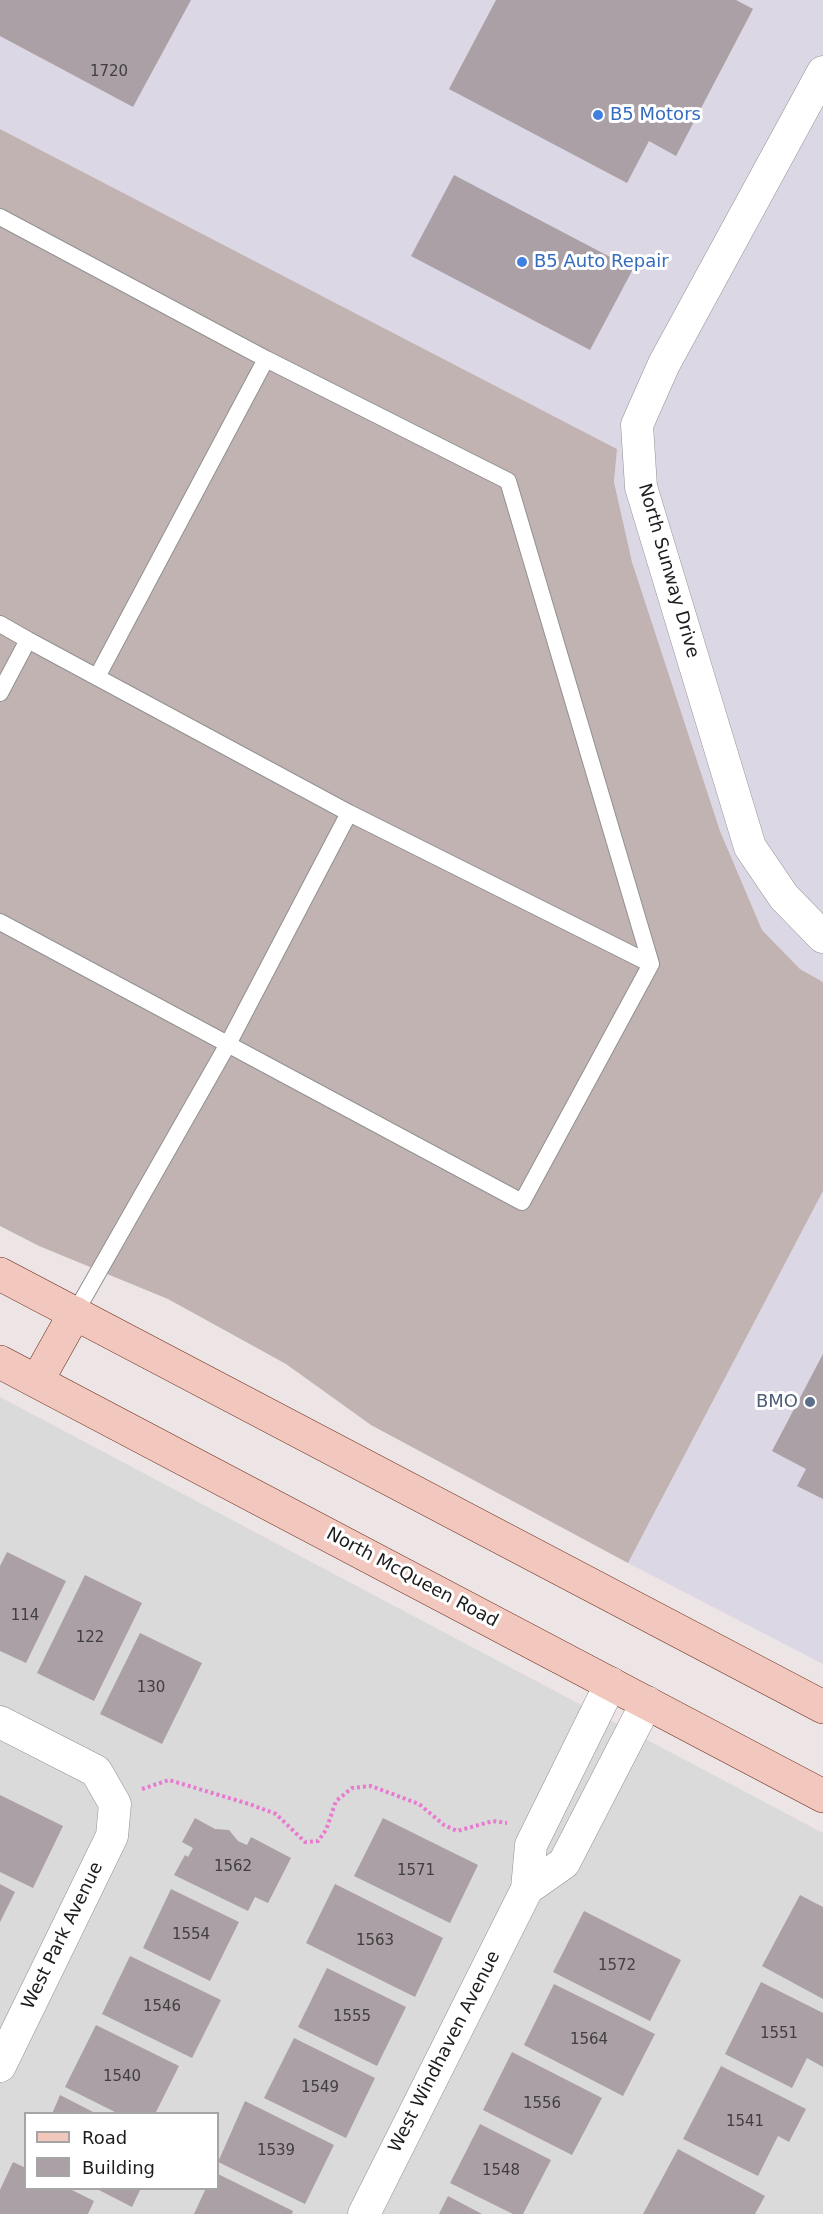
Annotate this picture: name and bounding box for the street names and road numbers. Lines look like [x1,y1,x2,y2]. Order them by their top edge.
street label: North Sunway Drive [633,481,703,661]
street label: North McQueen Road [322,1524,502,1632]
street label: West Park Avenue [18,1859,108,2013]
street label: West Windhaven Avenue [385,1948,505,2156]

